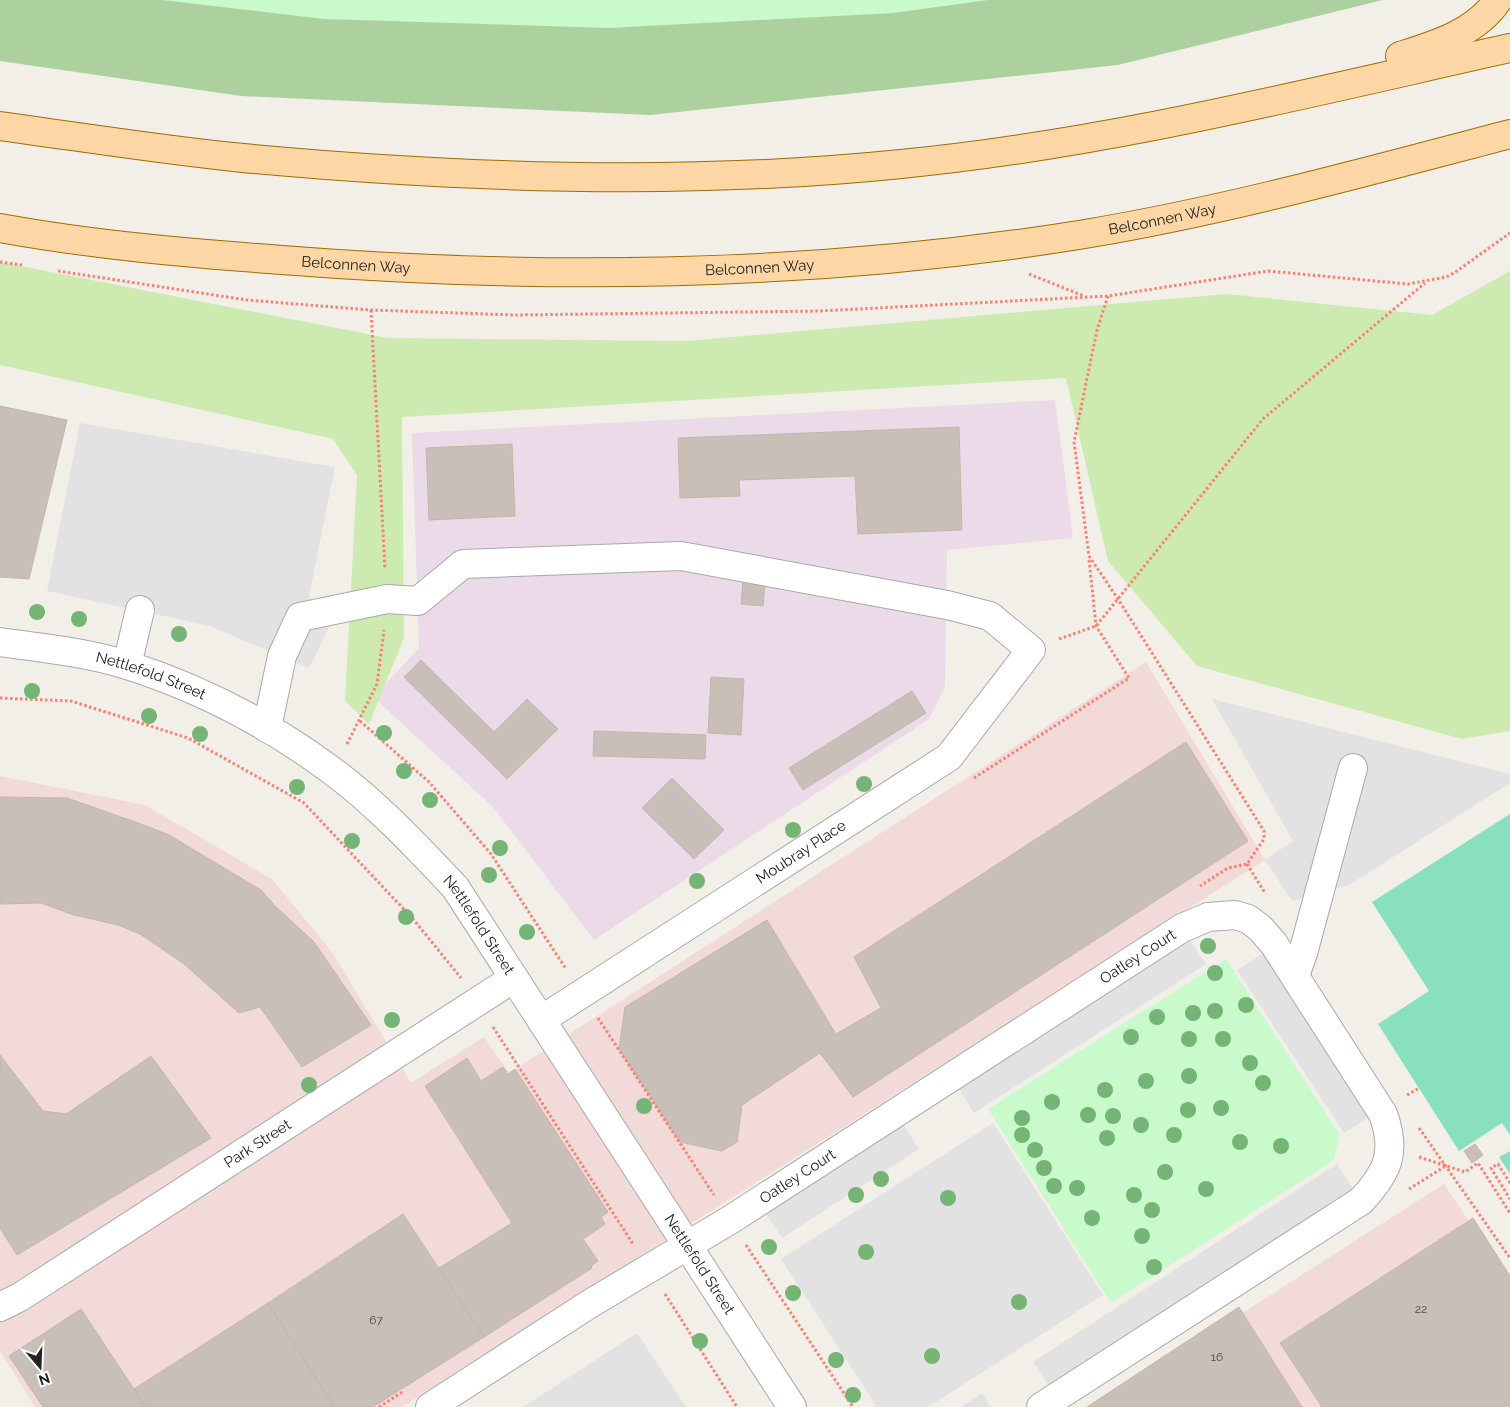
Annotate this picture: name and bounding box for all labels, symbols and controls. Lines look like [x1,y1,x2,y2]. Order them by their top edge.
street label: Belconnen Way [1107,200,1218,239]
street label: Belconnen Way [301,253,411,277]
street label: Belconnen Way [705,256,815,279]
street label: Nettlefold Street [94,648,209,703]
street label: Moubray Place [753,816,849,888]
street label: Nettlefold Street [439,871,518,978]
street label: Oatley Court [1096,925,1179,988]
street label: Park Street [221,1115,294,1172]
street label: Oatley Court [756,1145,839,1208]
street label: Nettlefold Street [661,1211,739,1318]
house number: 22 [1415,1302,1427,1316]
house number: 67 [369,1313,383,1327]
north arrow [15,1342,65,1392]
house number: 16 [1211,1350,1223,1364]
text: N [37,1370,52,1389]

